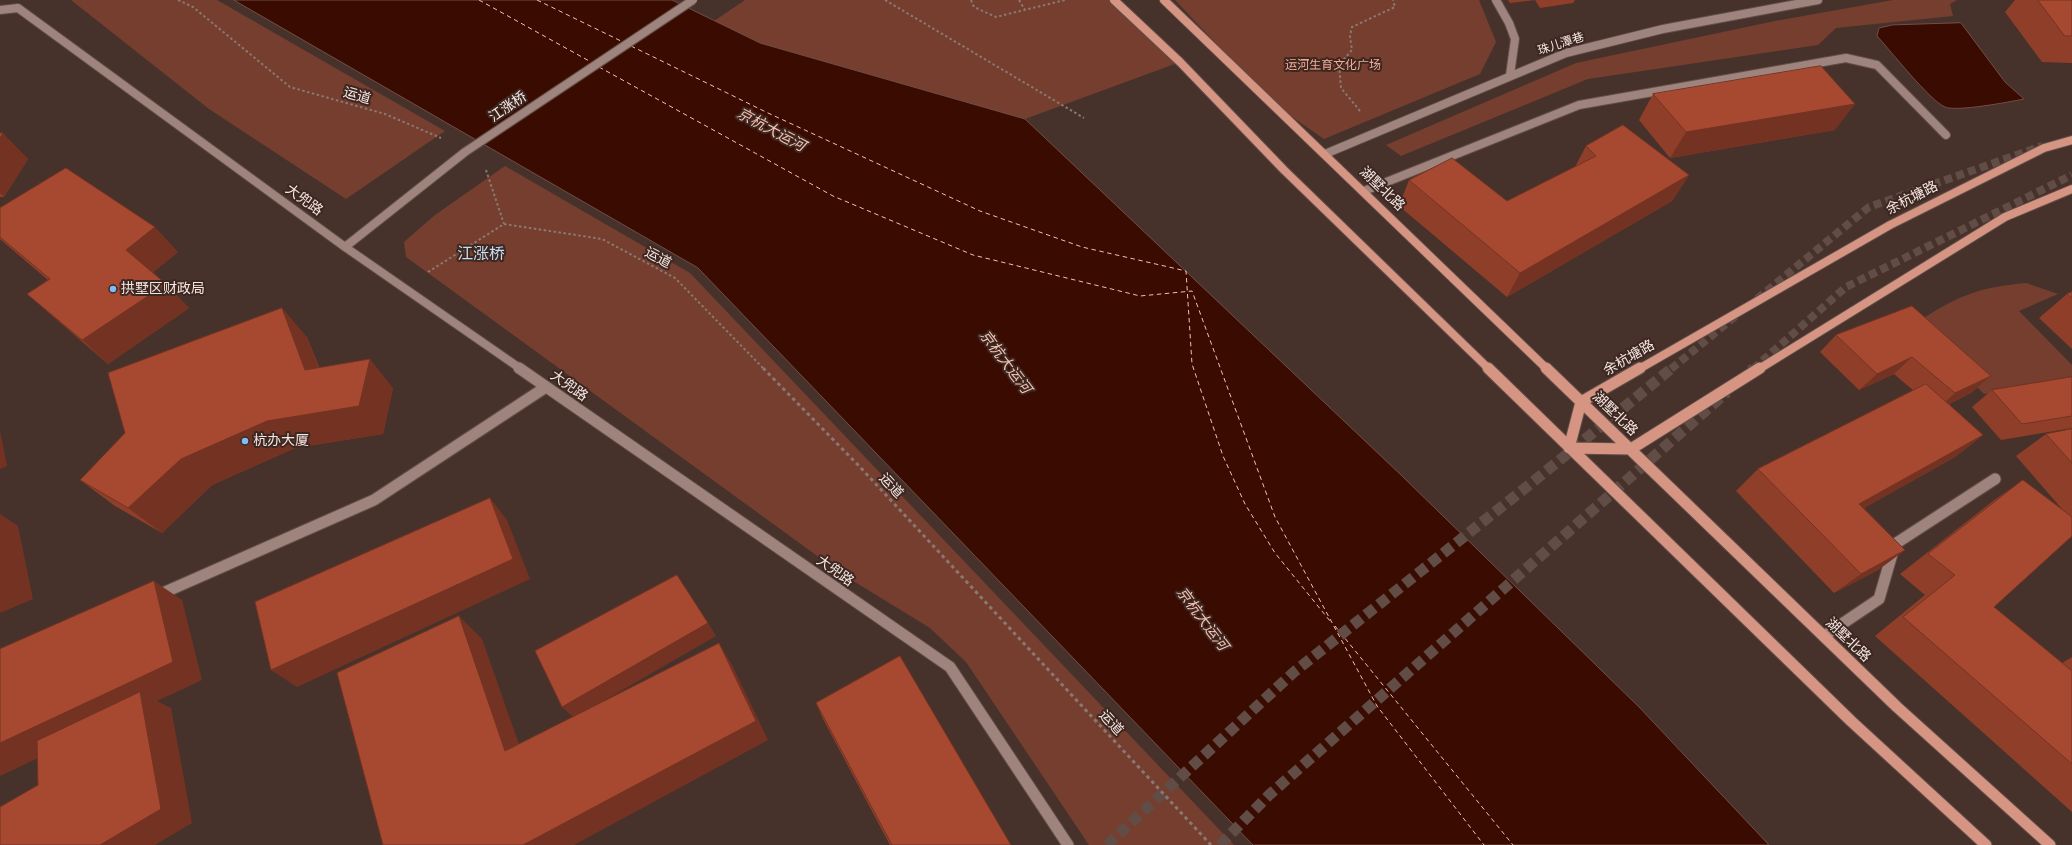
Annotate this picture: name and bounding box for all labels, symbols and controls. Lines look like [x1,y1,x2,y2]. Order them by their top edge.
street label: 珠儿潭巷 [1536,30,1586,58]
park label: 运河生育文化广场 [1285,58,1381,72]
street label: 运道 [341,84,373,108]
street label: 江涨桥 [486,88,530,126]
water label: 京杭大运河 [734,104,808,156]
street label: 湖墅北路 [1356,164,1408,214]
street label: 余杭塘路 [1883,178,1941,218]
street label: 大兜路 [282,181,326,219]
district label: 江涨桥 [457,244,505,264]
street label: 运道 [642,244,674,272]
place label: 拱墅区财政局 [121,281,205,297]
marker: 拱墅区财政局 [108,284,118,294]
water label: 京杭大运河 [975,327,1035,397]
street label: 余杭塘路 [1601,337,1657,379]
street label: 大兜路 [547,367,591,405]
street label: 湖墅北路 [1589,389,1641,439]
place label: 杭办大厦 [253,433,309,449]
marker: 杭办大厦 [240,436,250,446]
street label: 运道 [875,470,907,502]
street label: 大兜路 [813,552,857,590]
water label: 京杭大运河 [1172,584,1232,654]
street label: 湖墅北路 [1822,615,1874,665]
street label: 运道 [1095,707,1127,739]

